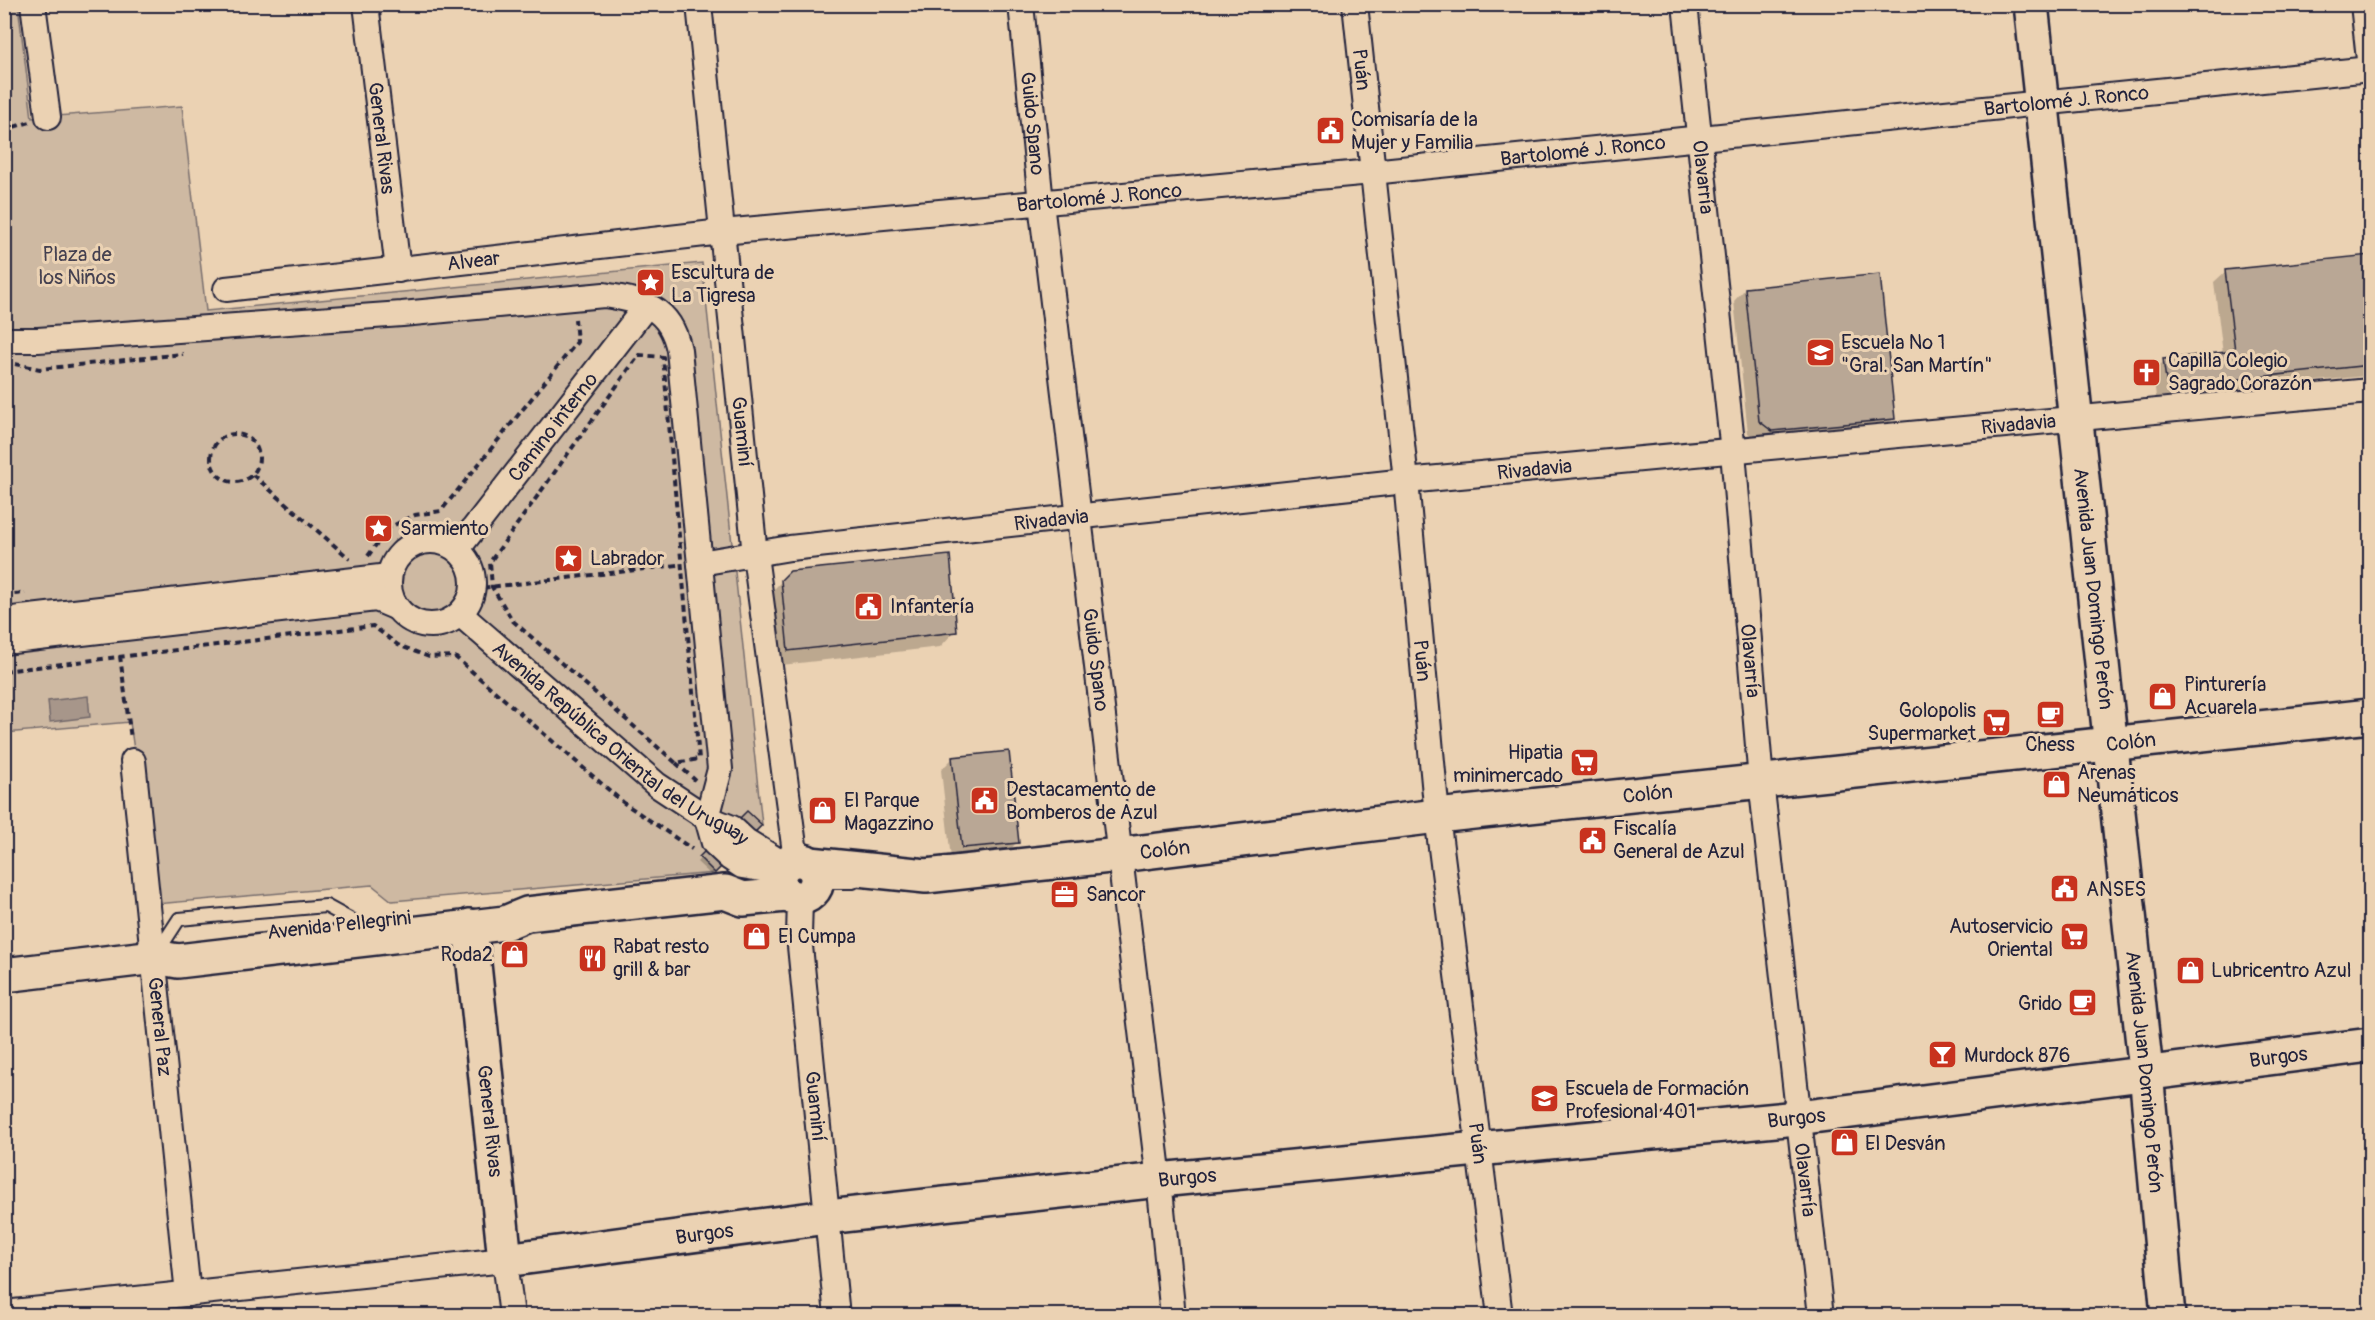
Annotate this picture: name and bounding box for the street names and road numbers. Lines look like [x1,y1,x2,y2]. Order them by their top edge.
street label: Puán [1347,48,1377,92]
street label: Guido Spano [1015,71,1051,176]
street label: Bartolomé J. Ronco [1982,79,2150,121]
street label: General Rivas [363,81,401,195]
street label: Bartolomé J. Ronco [1499,129,1667,171]
street label: Olavarría [1687,139,1720,215]
street label: Bartolomé J. Ronco [1015,177,1183,217]
street label: Alvear [446,245,501,276]
street label: Camino interno [502,367,603,486]
street label: Guaminí [726,395,758,468]
street label: Rivadavia [1980,408,2057,440]
street label: Rivadavia [1496,453,1573,485]
street label: Avenida Juan Domingo Perón [2068,466,2119,711]
street label: Rivadavia [1013,503,1090,536]
street label: Guido Spano [1078,607,1115,713]
street label: Olavarría [1735,623,1766,699]
street label: Avenida República Oriental del Uruguay [487,635,755,851]
street label: Puán [1408,639,1437,682]
street label: Colón [2105,727,2157,757]
street label: Colón [1621,778,1674,809]
street label: Colón [1138,834,1191,865]
street label: Avenida Pellegrini [266,905,412,945]
street label: Avenida Juan Domingo Perón [2121,950,2169,1194]
street label: General Paz [143,976,178,1077]
street label: Burgos [2248,1041,2309,1073]
street label: General Rivas [472,1064,509,1178]
street label: Guaminí [800,1070,832,1143]
street label: Burgos [1766,1102,1827,1133]
street label: Puán [1463,1121,1493,1166]
street label: Olavarría [1789,1141,1822,1218]
street label: Burgos [1157,1162,1217,1193]
street label: Burgos [674,1217,735,1250]

